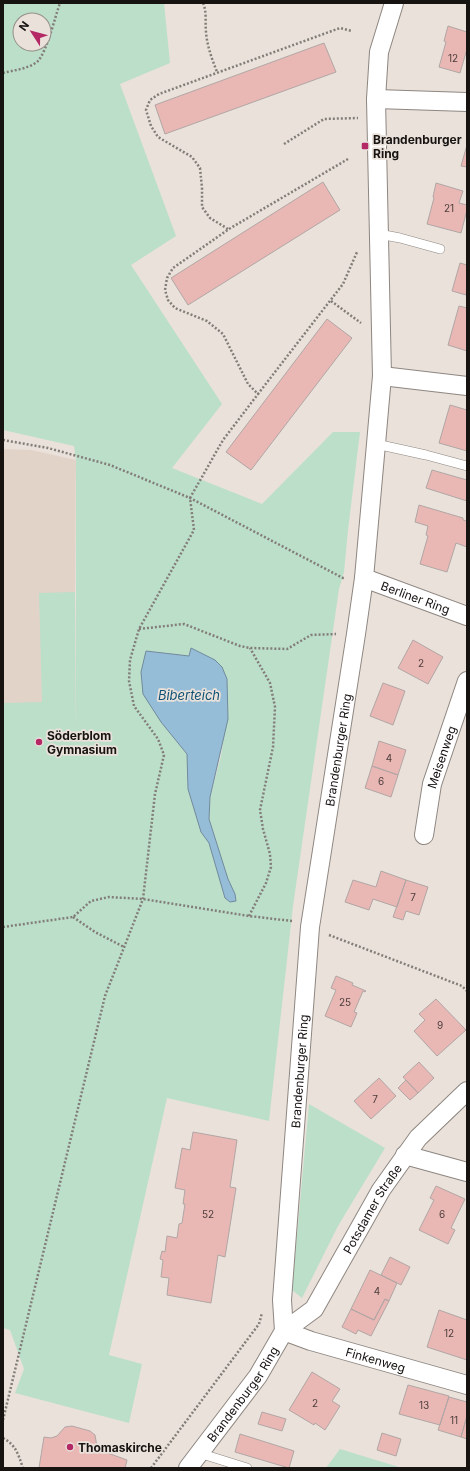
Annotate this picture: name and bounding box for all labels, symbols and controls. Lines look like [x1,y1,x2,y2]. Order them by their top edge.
north arrow [12,12,52,52]
text: N [16,19,32,34]
house number: 12 [448,52,458,64]
place label: Brandenburger Ring [373,132,462,161]
marker: Brandenburger Ring [360,141,370,151]
house number: 21 [444,202,454,214]
street label: Berliner Ring [379,577,452,617]
house number: 2 [418,657,424,669]
water label: Biberteich [158,687,220,703]
street label: Brandenburger Ring [322,692,354,807]
street label: Meisenweg [424,724,459,790]
place label: Söderblom Gymnasium [47,728,117,757]
marker: Söderblom Gymnasium [34,737,44,747]
house number: 4 [386,752,392,764]
house number: 6 [378,775,384,787]
house number: 7 [410,891,416,903]
house number: 25 [339,996,351,1008]
street label: Brandenburger Ring [287,1014,311,1129]
house number: 9 [437,1019,443,1031]
house number: 7 [372,1093,378,1105]
street label: Potsdamer Straße [339,1161,405,1256]
house number: 52 [202,1208,214,1220]
house number: 6 [439,1208,445,1220]
house number: 4 [374,1285,380,1297]
house number: 12 [444,1327,454,1339]
street label: Brandenburger Ring [203,1343,281,1445]
street label: Finkenweg [344,1344,407,1375]
house number: 2 [312,1397,318,1409]
house number: 13 [419,1399,429,1411]
house number: 11 [450,1414,458,1426]
place label: Thomaskirche [78,1440,162,1455]
marker: Thomaskirche [65,1442,75,1452]

